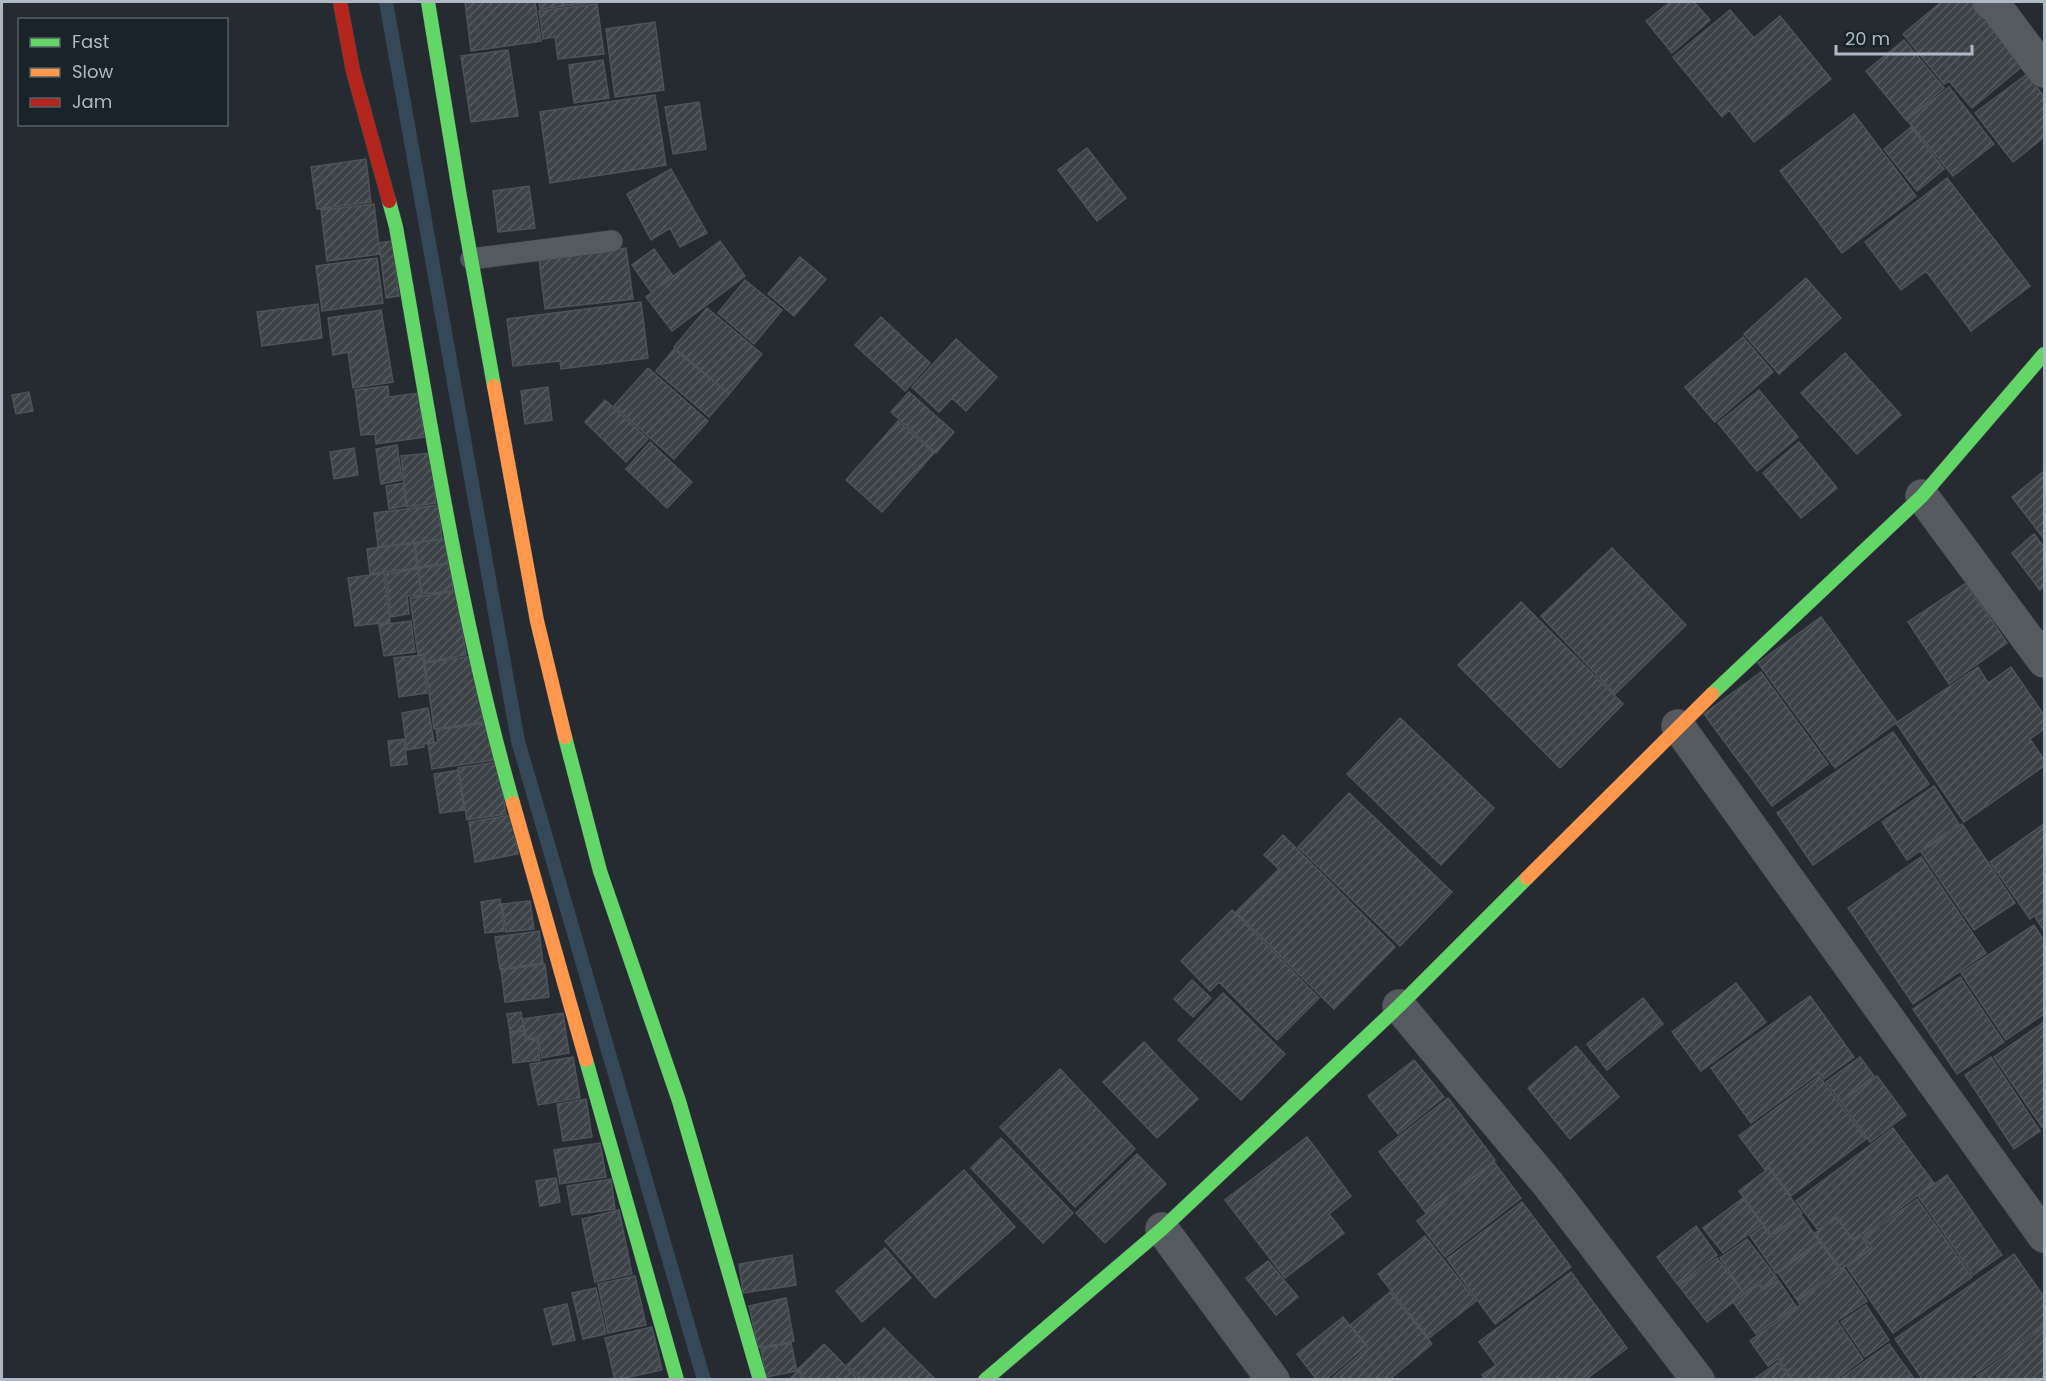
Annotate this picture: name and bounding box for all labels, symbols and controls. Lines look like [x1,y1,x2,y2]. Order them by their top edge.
legend [18,18,228,126]
scale bar [1836,18,1972,56]
text: 20 m [1845,26,1890,51]
text: Fast [72,29,109,54]
text: Slow [72,59,114,84]
text: Jam [72,89,112,114]

